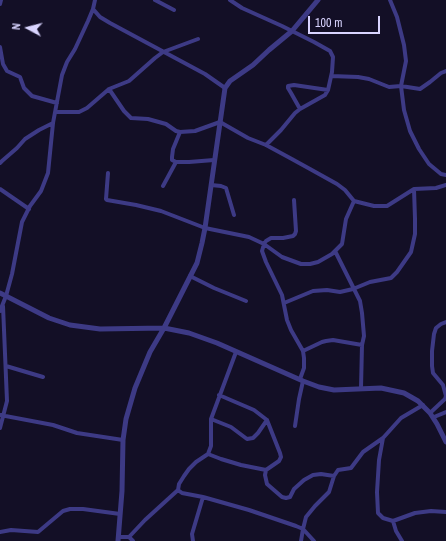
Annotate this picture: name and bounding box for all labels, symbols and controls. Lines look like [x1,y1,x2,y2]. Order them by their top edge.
north arrow [8,8,48,48]
scale bar [310,8,382,34]
text: 100 m [315,15,342,31]
text: N [9,22,23,31]

